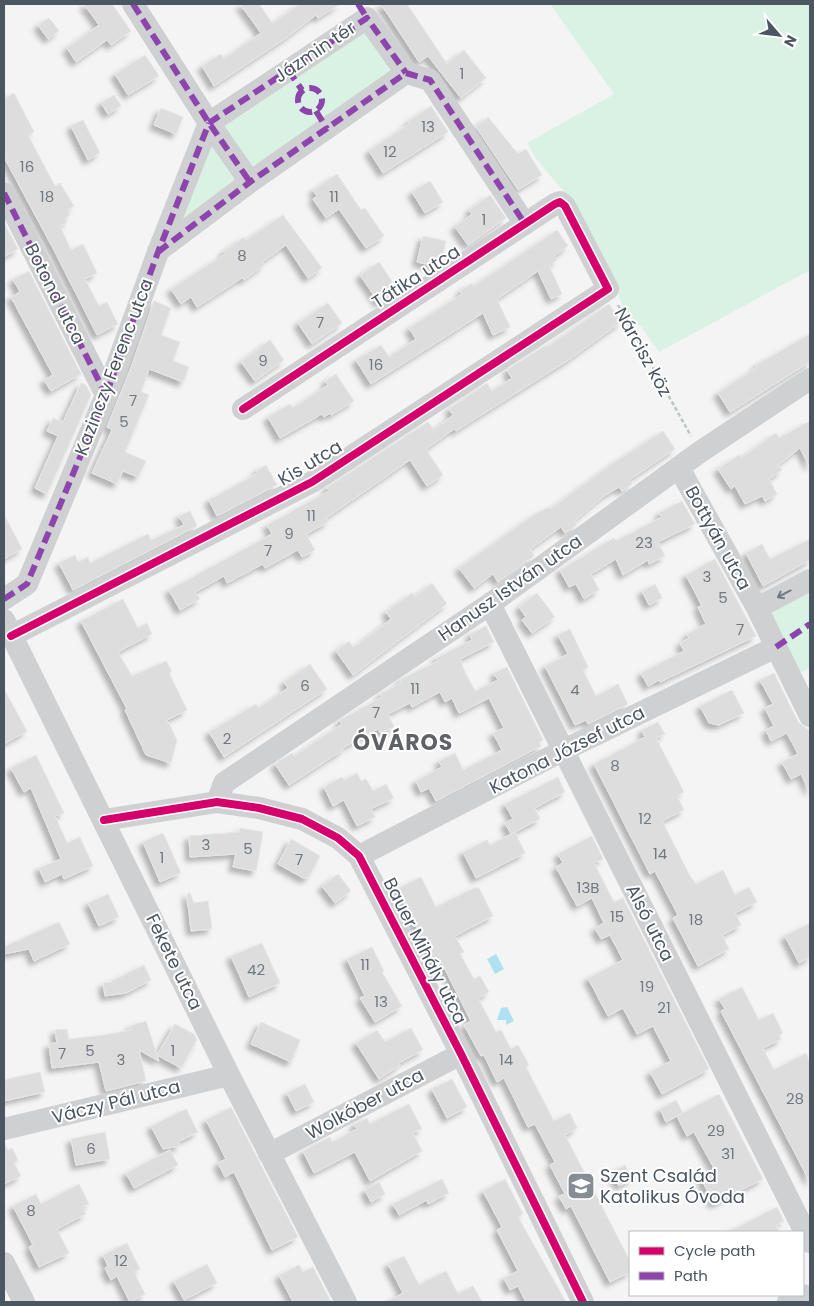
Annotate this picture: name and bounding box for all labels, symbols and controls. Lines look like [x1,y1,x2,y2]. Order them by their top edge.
north arrow [754,10,804,60]
street label: Jázmin tér [269,15,361,88]
text: N [779,32,802,50]
house number: 1 [460,63,464,84]
house number: 13 [421,116,435,137]
house number: 12 [383,141,397,162]
house number: 16 [20,156,34,177]
house number: 18 [40,186,54,207]
house number: 11 [329,186,339,207]
house number: 1 [482,209,486,230]
street label: Botond utca [19,239,92,349]
street label: Tátika utca [367,239,465,314]
house number: 8 [237,245,247,266]
street label: Kazinczy Ferenc utca [68,275,159,459]
street label: Nárcisz köz [609,303,678,401]
house number: 7 [316,312,324,333]
house number: 9 [258,350,268,371]
house number: 16 [369,354,383,375]
house number: 7 [129,390,137,411]
house number: 5 [119,411,129,432]
street label: Kis utca [273,434,346,491]
street label: Bottyán utca [680,481,757,594]
house number: 11 [306,505,316,526]
house number: 9 [284,523,294,544]
street label: Hanusz István utca [433,529,587,647]
house number: 23 [635,532,653,553]
house number: 7 [264,540,272,561]
house number: 3 [703,566,711,587]
house number: 5 [718,587,728,608]
one-way arrow [776,589,791,599]
house number: 7 [736,619,744,640]
house number: 6 [300,675,310,696]
house number: 11 [410,678,420,699]
house number: 4 [570,679,580,700]
street label: Katona József utca [485,700,649,800]
house number: 7 [372,702,380,723]
district label: ÓVÁROS [353,727,453,758]
house number: 2 [223,728,231,749]
house number: 8 [610,755,620,776]
house number: 12 [638,808,652,829]
house number: 3 [202,834,210,855]
house number: 5 [243,838,253,859]
house number: 14 [653,843,667,864]
house number: 1 [160,847,164,868]
house number: 7 [295,849,303,870]
street label: Bauer Mihály utca [378,873,473,1028]
house number: 13B [577,877,599,898]
street label: Alsó utca [620,880,681,966]
house number: 15 [610,906,624,927]
street label: Fekete utca [140,909,209,1014]
house number: 18 [689,909,703,930]
house number: 11 [360,954,370,975]
house number: 42 [247,959,265,980]
house number: 19 [640,976,654,997]
house number: 13 [374,991,388,1012]
house number: 21 [657,997,671,1018]
house number: 5 [85,1040,95,1061]
house number: 1 [171,1040,175,1061]
house number: 7 [58,1043,66,1064]
house number: 3 [117,1049,125,1070]
house number: 14 [499,1049,513,1070]
street label: Wolkóber utca [301,1062,428,1145]
street label: Váczy Pál utca [49,1073,183,1130]
house number: 28 [786,1088,804,1109]
house number: 29 [707,1120,725,1141]
house number: 6 [86,1138,96,1159]
house number: 31 [721,1143,735,1164]
place label: Szent Család Katolikus Óvoda [600,1163,745,1209]
school or university icon: Szent Család Katolikus Óvoda [566,1171,596,1201]
house number: 8 [26,1200,36,1221]
legend [629,1231,804,1296]
text: Cycle path [674,1240,755,1261]
house number: 12 [114,1250,128,1271]
text: Path [674,1265,708,1286]

